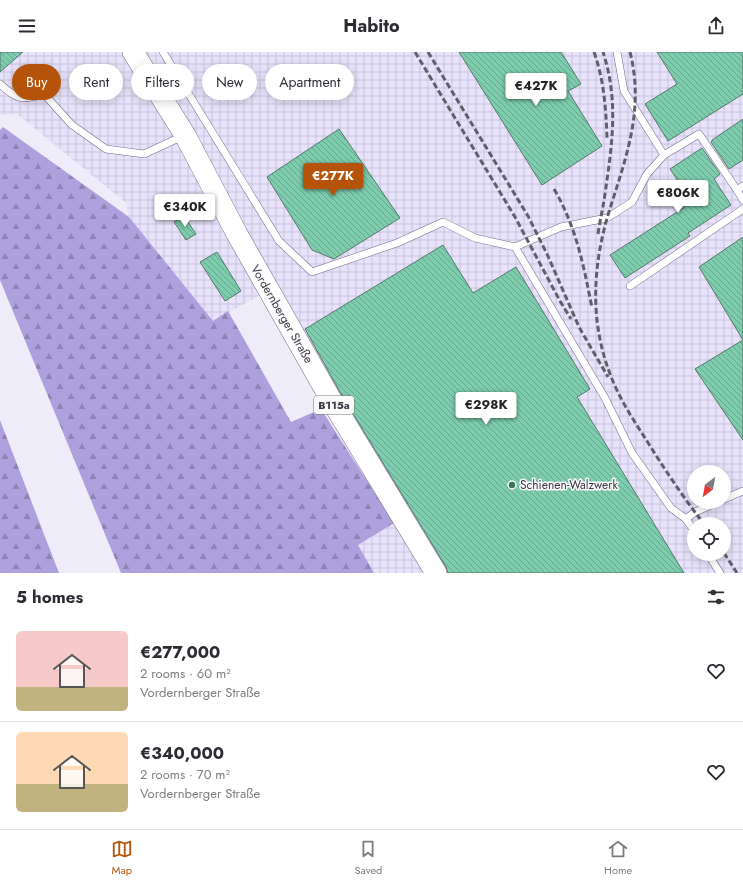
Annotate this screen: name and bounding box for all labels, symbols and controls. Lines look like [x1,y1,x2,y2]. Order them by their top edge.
text: Habito [343,13,400,39]
icon: menu [16,15,38,37]
icon: share [705,15,727,37]
chip: Buy [12,64,61,100]
chip: Rent [69,64,123,100]
chip: Filters [131,64,194,100]
chip: New [202,64,257,100]
chip: Apartment [265,64,354,100]
pin: €427K [508,73,564,107]
text: €427K [514,76,558,95]
pin: €277K [305,163,361,197]
text: €277K [312,166,354,185]
pin: €806K [650,180,706,214]
text: €806K [656,183,700,202]
pin: €340K [157,194,213,228]
text: €340K [163,197,207,216]
street label: Vordernberger Straße [246,261,318,367]
pin: €298K [458,392,514,426]
text: €298K [465,395,507,414]
road number: B115a [314,396,354,414]
north arrow [687,465,731,509]
map controls [687,465,731,561]
place label: Schienen-Walzwerk [520,476,618,494]
marker: Schienen-Walzwerk [507,480,517,490]
button: locate [687,517,731,561]
text: 5 homes [16,585,83,609]
icon: filters [705,586,727,608]
text: €277,000 [140,640,220,664]
icon: home [48,647,96,695]
icon: heart [705,660,727,682]
text: 2 rooms · 60 m² [140,664,231,683]
text: Vordernberger Straße [140,683,260,702]
text: €340,000 [140,741,224,765]
icon: home [48,748,96,796]
icon: heart [705,761,727,783]
text: 2 rooms · 70 m² [140,765,230,784]
text: Vordernberger Straße [140,784,260,803]
tab: Map [111,838,133,878]
tab: Saved [354,838,382,878]
tab: Home [604,838,632,878]

